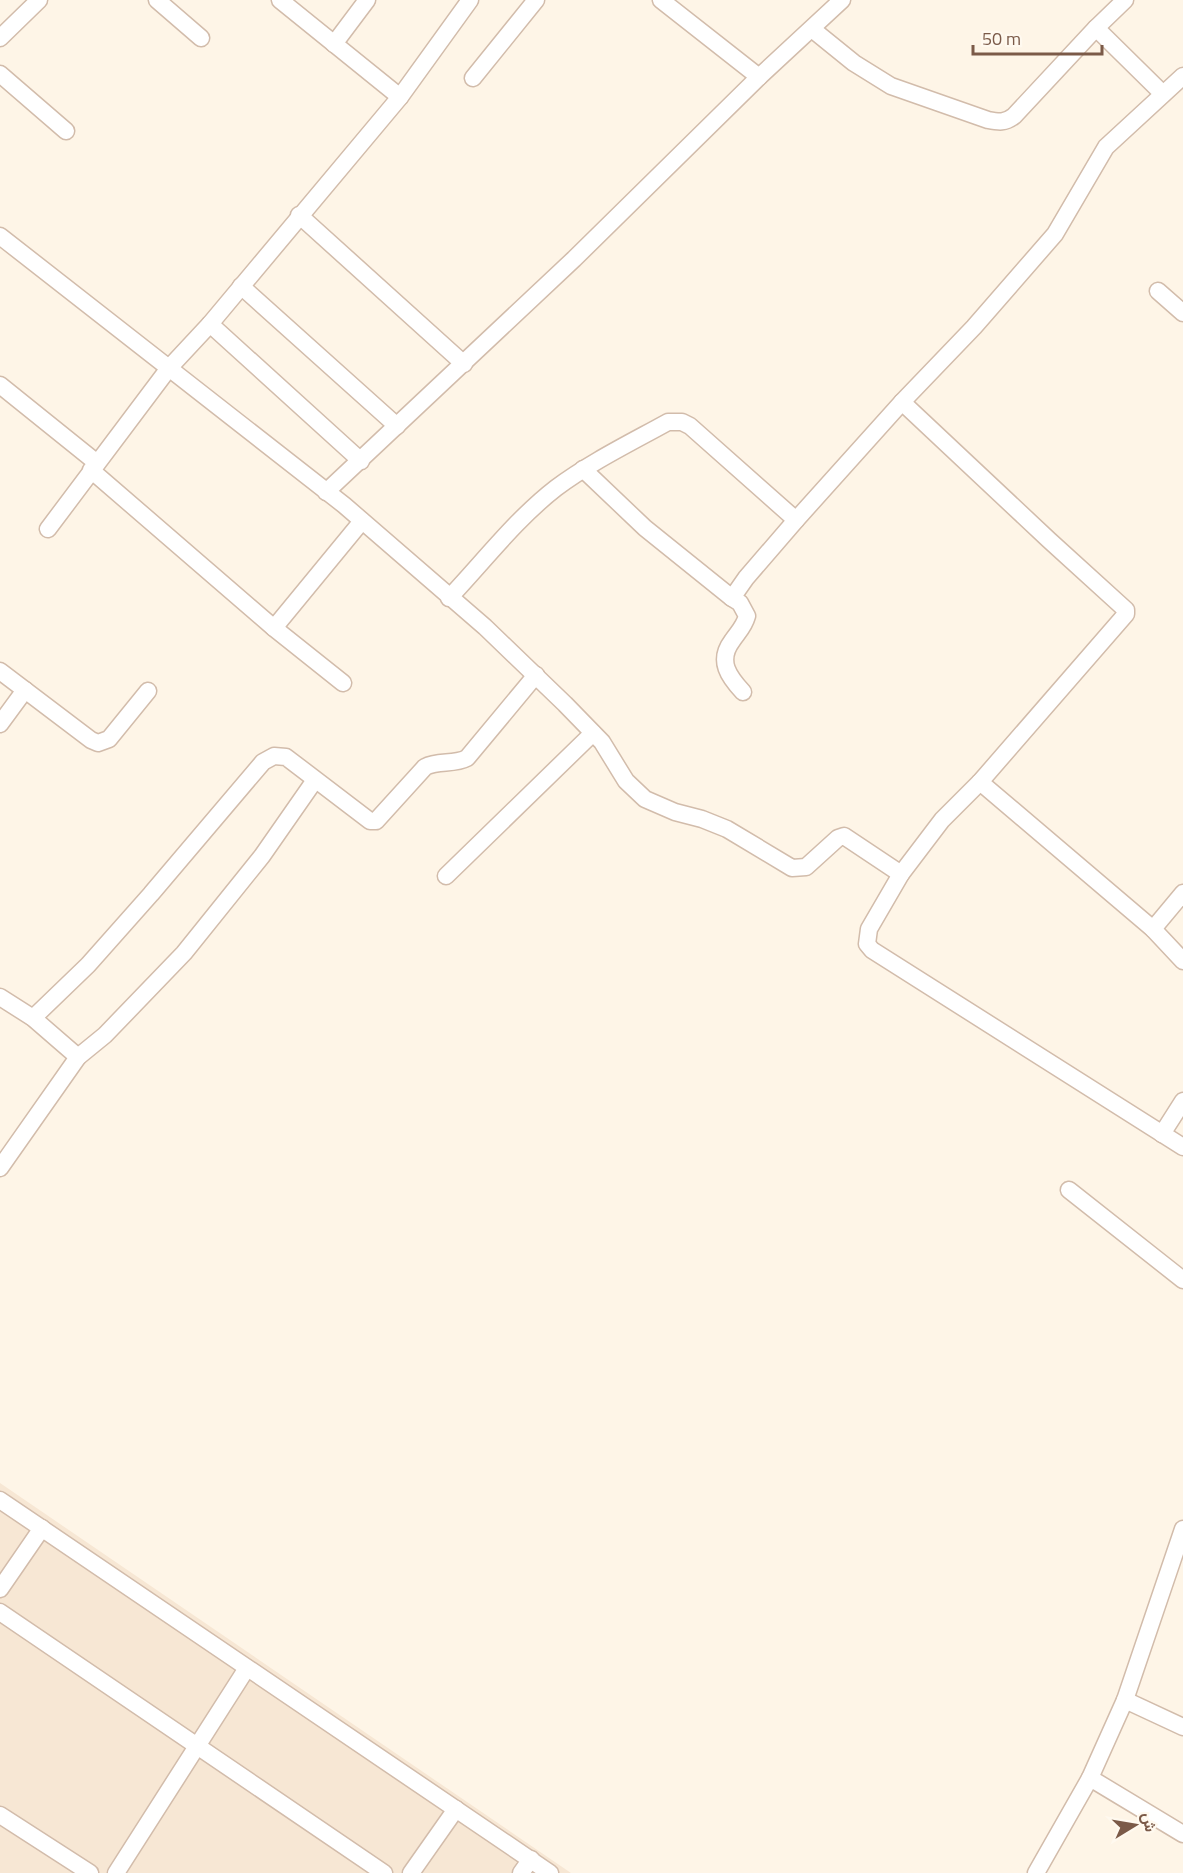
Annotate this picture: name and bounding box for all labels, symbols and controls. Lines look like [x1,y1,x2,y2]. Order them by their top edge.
scale bar [973,18,1102,56]
text: 50 m [982,25,1021,52]
north arrow [1105,1795,1165,1855]
text: ش [1136,1810,1163,1834]

